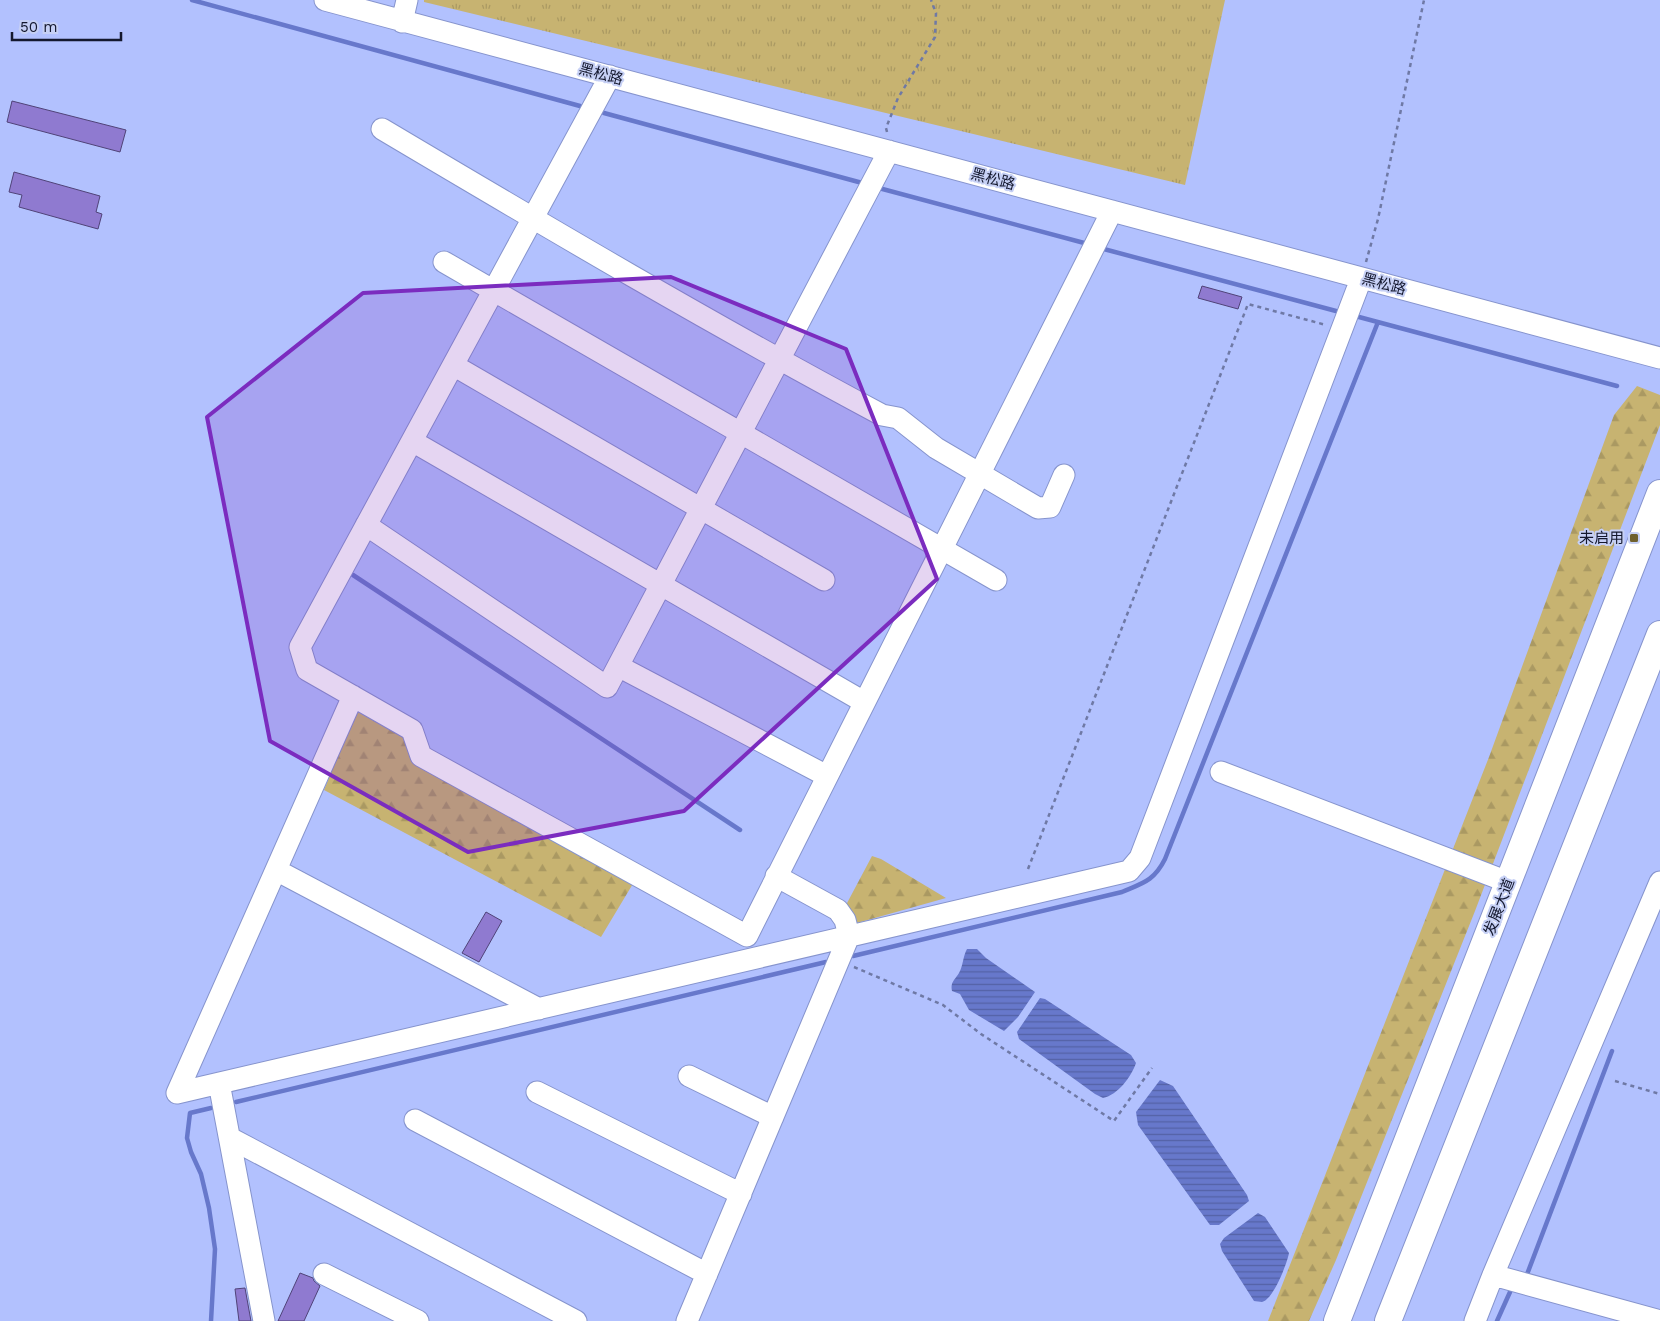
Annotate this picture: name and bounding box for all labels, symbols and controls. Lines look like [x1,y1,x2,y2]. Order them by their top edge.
scale bar [12,10,121,42]
text: 50 m [20,18,57,36]
street label: 黑松路 [577,59,625,89]
street label: 黑松路 [969,164,1017,194]
street label: 黑松路 [1360,269,1408,299]
place label: 未启用 [1579,529,1624,547]
marker: 未启用 [1628,532,1640,544]
street label: 发展大道 [1480,876,1518,938]

